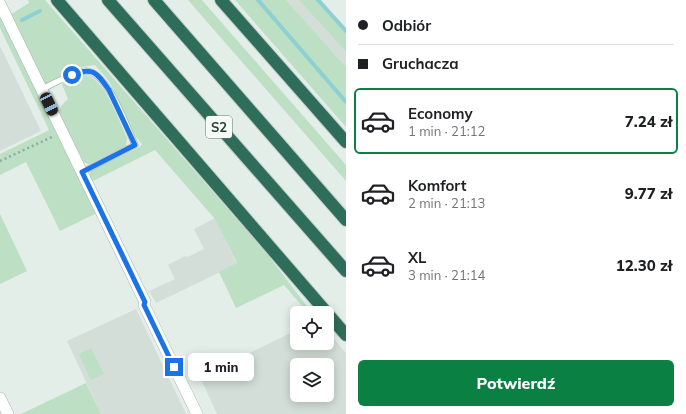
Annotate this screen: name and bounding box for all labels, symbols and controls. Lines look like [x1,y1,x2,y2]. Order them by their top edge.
text: Odbiór [382,16,431,35]
text: Gruchacza [382,54,459,73]
route start [63,66,81,84]
car [38,91,60,117]
icon: car [360,103,396,139]
text: Economy [408,104,473,123]
text: 7.24 zł [625,112,672,131]
road number: S2 [206,116,232,138]
text: 1 min · 21:12 [408,123,485,139]
icon: car [360,175,396,211]
text: Komfort [408,176,466,195]
text: 9.77 zł [625,184,672,203]
text: 2 min · 21:13 [408,195,485,211]
icon: car [360,247,396,283]
text: XL [408,248,426,267]
text: 12.30 zł [616,256,672,275]
text: 3 min · 21:14 [408,267,485,283]
map controls [290,306,334,402]
button: locate [290,306,334,350]
callout: 1 min [188,353,254,381]
route end [165,358,183,376]
button: layers [290,358,334,402]
text: 1 min [204,359,238,375]
button: Potwierdź [358,360,674,406]

